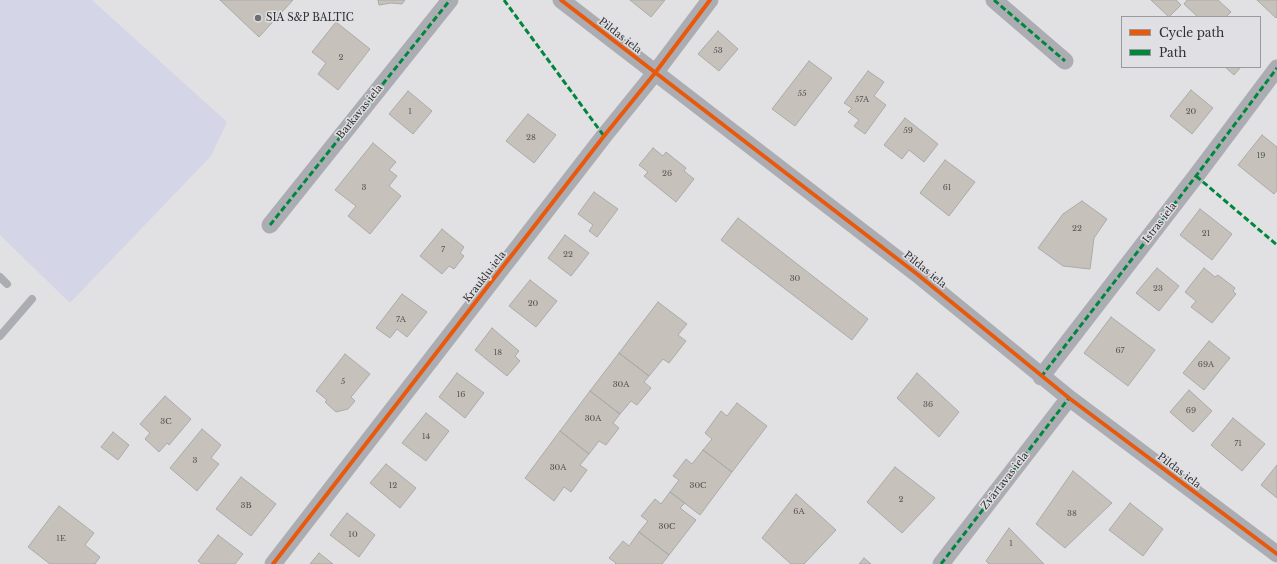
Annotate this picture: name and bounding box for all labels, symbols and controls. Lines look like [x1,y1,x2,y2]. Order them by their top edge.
place label: SIA S&P BALTIC [266,12,354,24]
marker: SIA S&P BALTIC [253,13,263,23]
street label: Pildas iela [596,16,644,56]
legend [1121,16,1261,68]
text: Cycle path [1159,25,1224,40]
text: Path [1159,45,1187,60]
house number: 53 [713,46,723,56]
house number: 2 [339,53,343,63]
street label: Barkavas iela [334,82,386,142]
house number: 55 [797,89,807,99]
house number: 57A [855,95,869,105]
house number: 1 [408,107,412,117]
house number: 20 [1186,107,1196,117]
house number: 59 [903,126,913,136]
house number: 28 [526,133,536,143]
house number: 19 [1257,151,1265,161]
house number: 26 [662,169,672,179]
house number: 3 [362,183,366,193]
house number: 61 [943,183,951,193]
street label: Istras iela [1140,200,1180,246]
house number: 22 [1072,224,1082,234]
house number: 21 [1202,229,1210,239]
house number: 7 [441,245,445,255]
street label: Kraukļu iela [461,249,509,305]
street label: Pildas iela [901,249,949,291]
house number: 22 [563,250,573,260]
house number: 30 [790,274,800,284]
house number: 23 [1153,284,1163,294]
house number: 20 [528,299,538,309]
house number: 7A [396,315,406,325]
house number: 67 [1115,346,1125,356]
house number: 18 [494,348,502,358]
house number: 69A [1198,360,1214,370]
house number: 5 [341,377,345,387]
house number: 30A [613,380,629,390]
house number: 16 [457,390,465,400]
house number: 36 [923,400,933,410]
house number: 69 [1186,406,1196,416]
house number: 30A [585,414,601,424]
house number: 3C [160,417,172,427]
house number: 14 [422,432,430,442]
house number: 71 [1234,439,1242,449]
street label: Zvārtavas iela [979,450,1031,512]
street label: Pildas iela [1155,451,1203,491]
house number: 3 [193,456,197,466]
house number: 30A [550,463,566,473]
house number: 12 [389,481,397,491]
house number: 30C [689,481,707,491]
house number: 2 [899,495,903,505]
house number: 3B [240,501,252,511]
house number: 6A [793,507,805,517]
house number: 38 [1067,509,1077,519]
house number: 30C [658,522,676,532]
house number: 10 [348,530,358,540]
house number: 1E [56,534,66,544]
house number: 1 [1009,539,1013,549]

